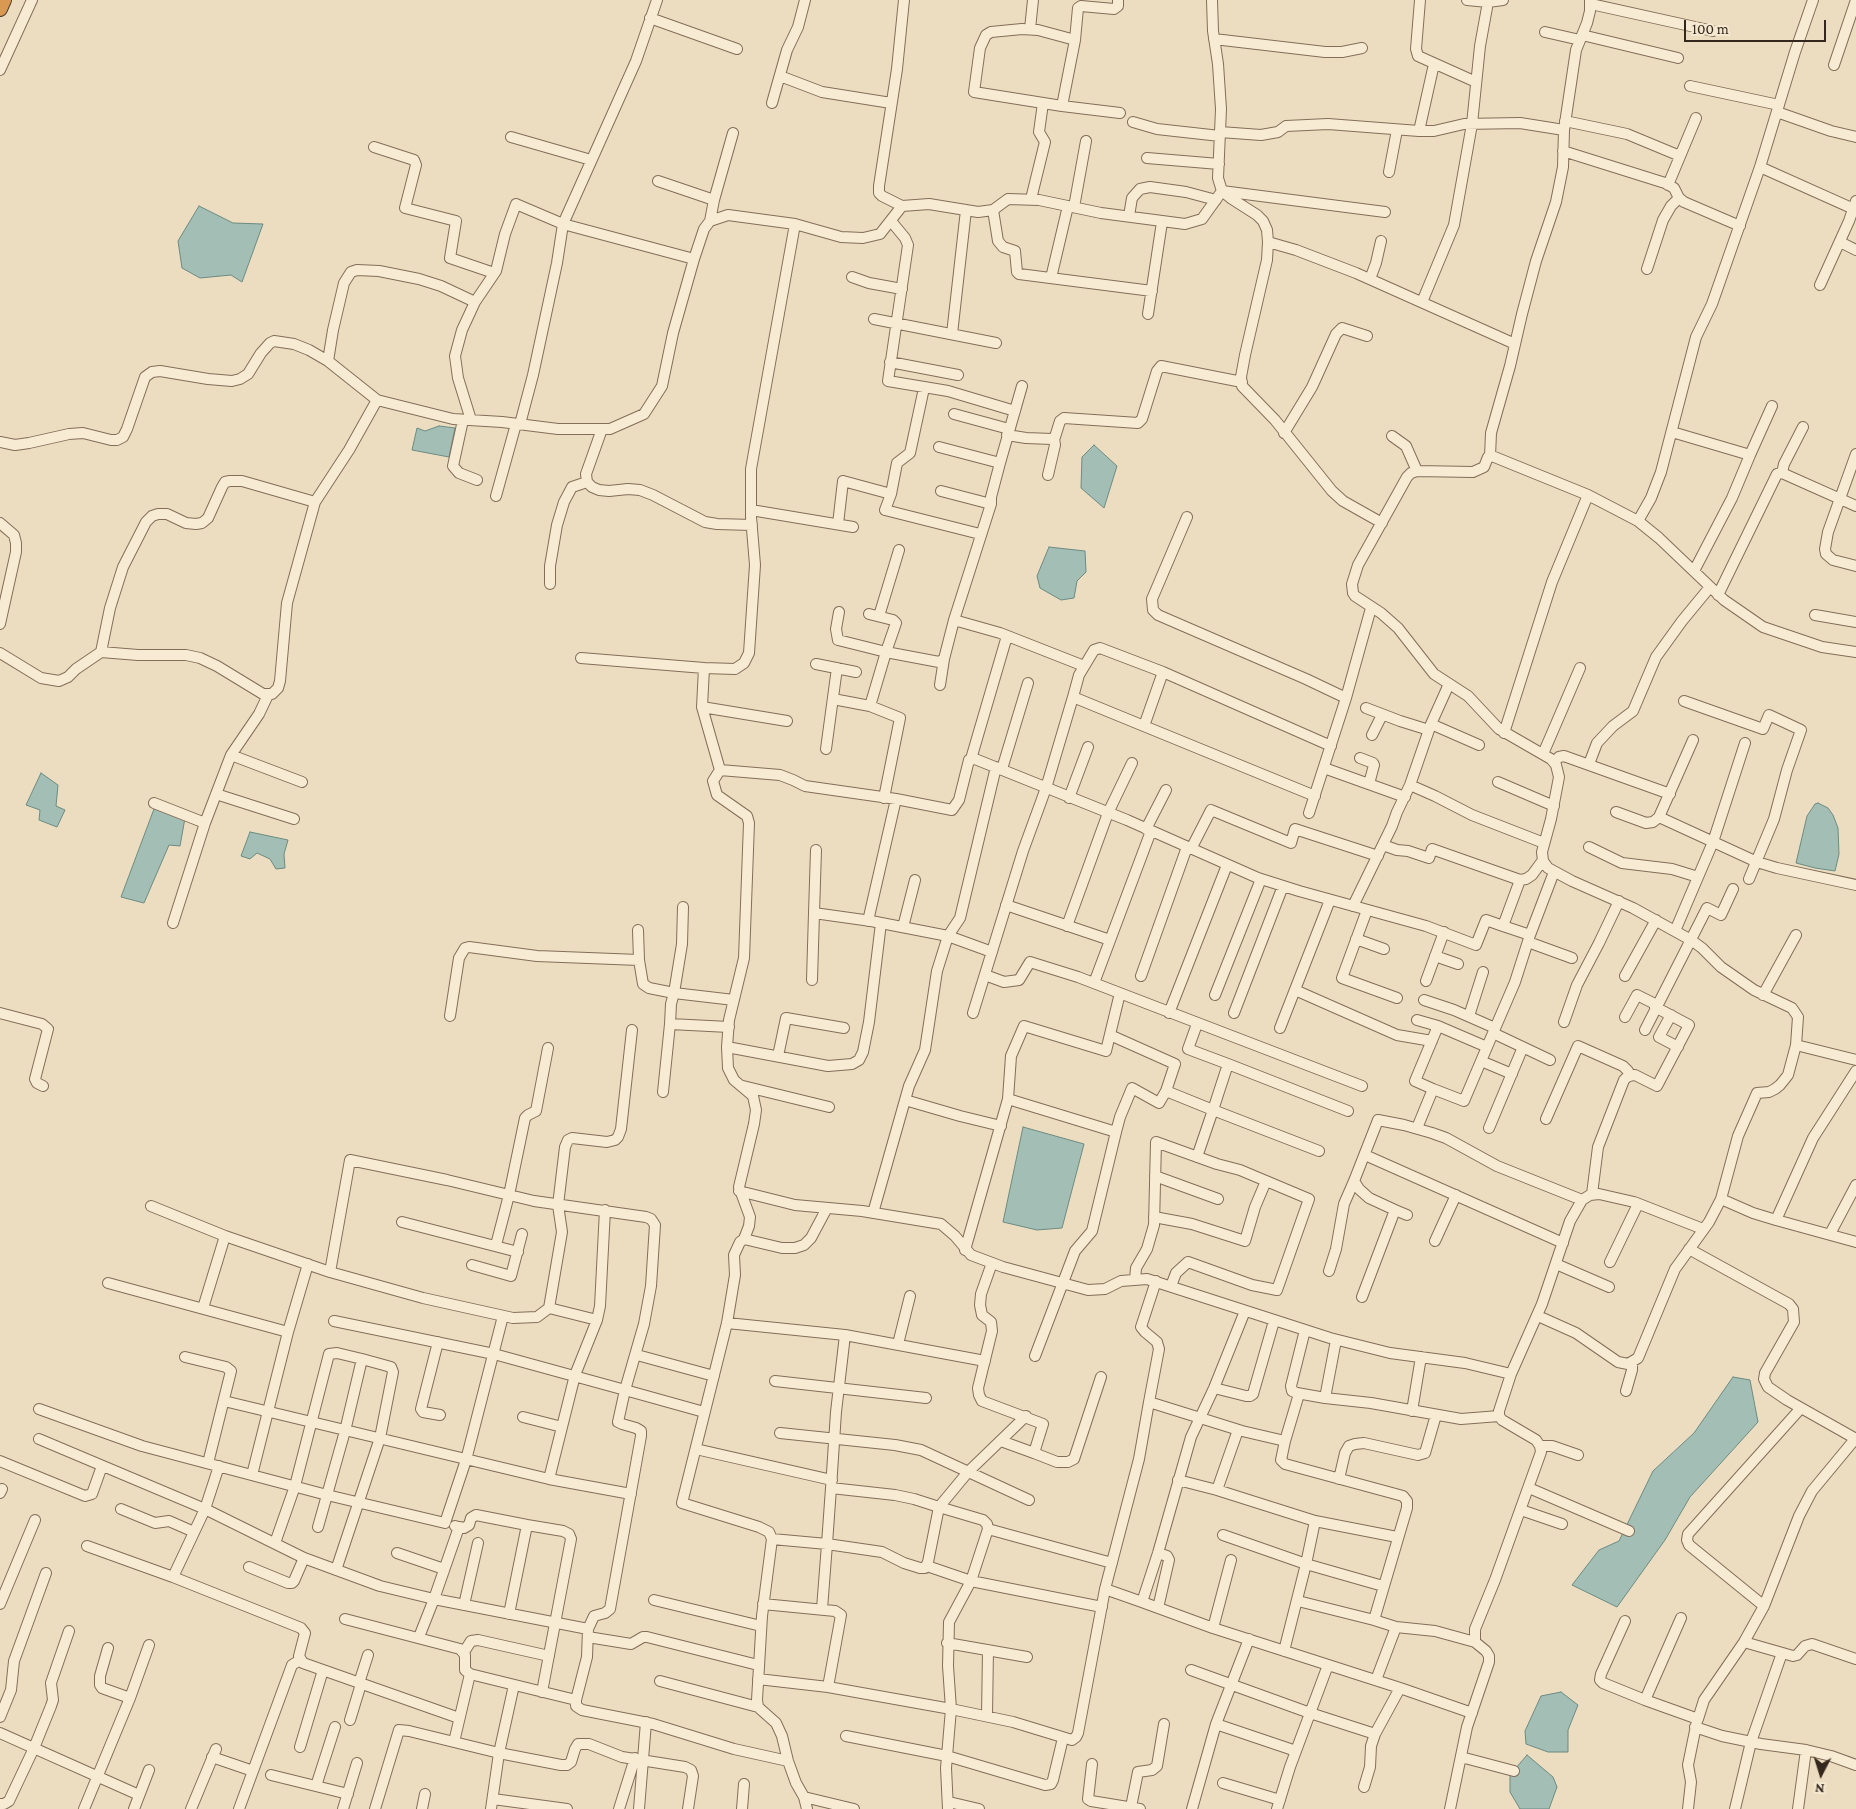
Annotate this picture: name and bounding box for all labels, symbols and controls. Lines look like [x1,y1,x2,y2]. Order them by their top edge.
scale bar [1686,10,1828,42]
text: 100 m [1692,21,1729,37]
north arrow [1796,1749,1846,1799]
text: N [1814,1781,1825,1797]

